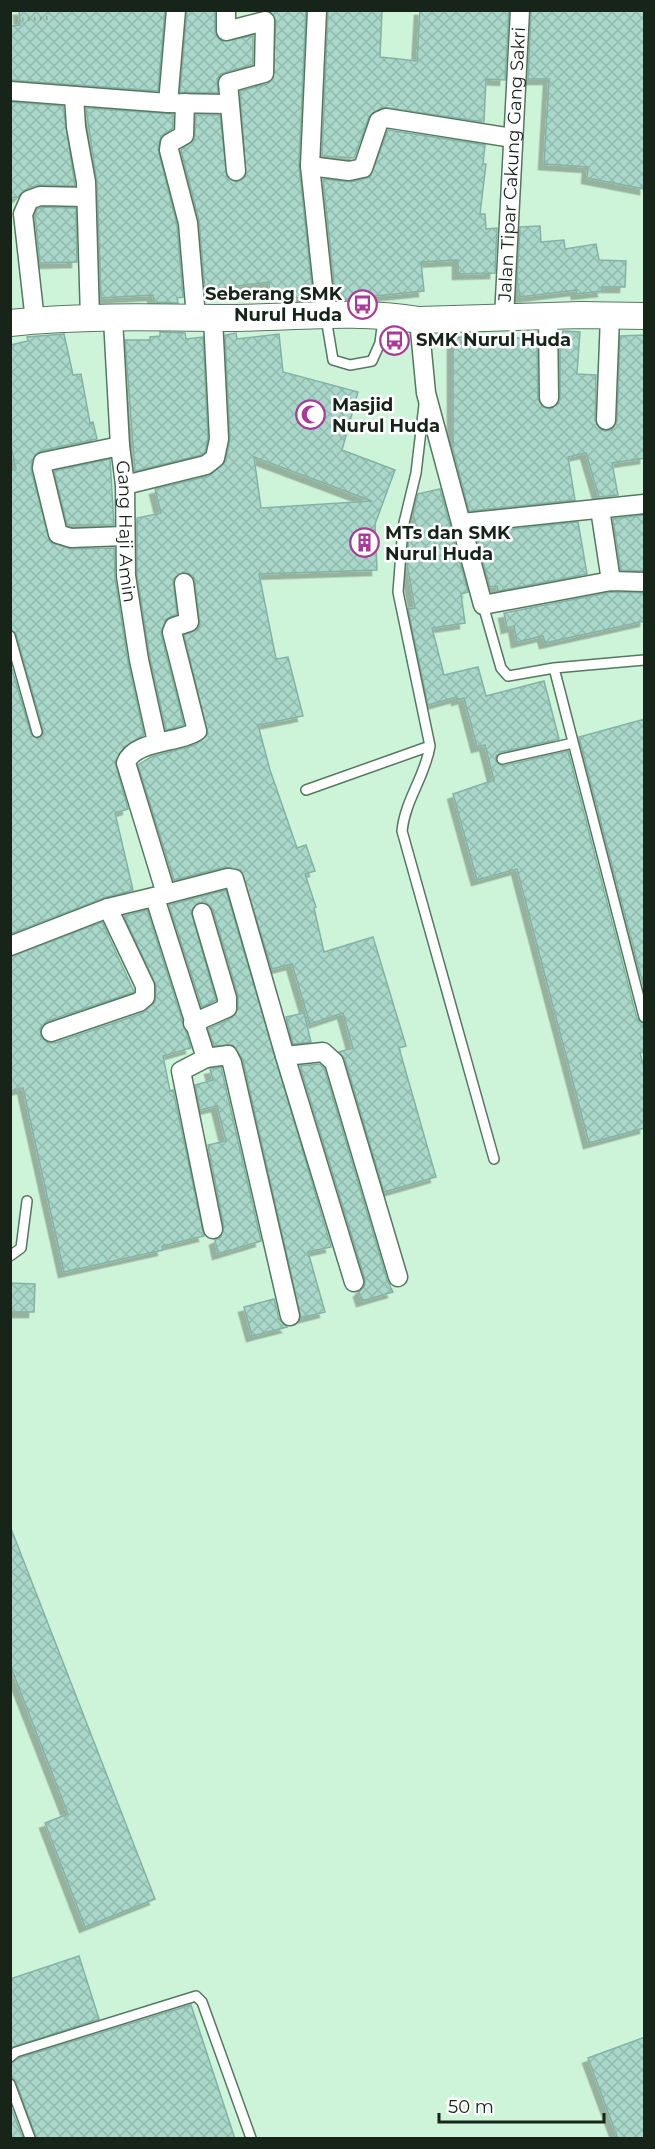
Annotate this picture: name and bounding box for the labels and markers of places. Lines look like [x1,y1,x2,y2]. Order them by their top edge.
place label: Seberang SMK Nurul Huda [205,283,343,326]
bus stop icon: Seberang SMK Nurul Huda [347,288,379,320]
bus stop icon: SMK Nurul Huda [379,324,411,356]
place label: SMK Nurul Huda [416,329,571,351]
place label: Masjid Nurul Huda [332,394,440,437]
mosque icon: Masjid Nurul Huda [295,399,327,431]
place label: MTs dan SMK Nurul Huda [385,522,511,565]
building icon: MTs dan SMK Nurul Huda [348,527,380,559]

